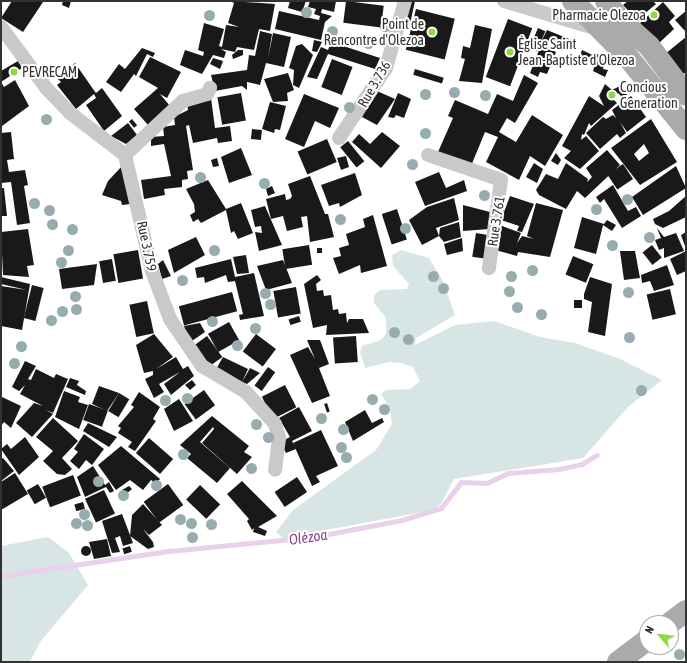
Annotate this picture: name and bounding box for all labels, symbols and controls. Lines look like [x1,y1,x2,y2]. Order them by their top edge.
place label: Pharmacie Olezoa [552,7,646,23]
marker: Pharmacie Olezoa [649,10,659,20]
place label: Point de Rencontre d'Olezoa [324,16,424,48]
marker: Point de Rencontre d'Olezoa [427,27,437,37]
place label: Église Saint Jean-Baptiste d'Olezoa [518,36,635,68]
marker: Église Saint Jean-Baptiste d'Olezoa [505,47,515,57]
street label: Rue 3.736 [354,58,394,110]
place label: PEVRECAM [22,64,77,80]
marker: PEVRECAM [9,67,19,77]
place label: Concious Generation [620,79,678,112]
marker: Concious Generation [607,90,617,100]
street label: Rue 3.761 [484,195,508,247]
street label: Rue 3.759 [133,219,161,273]
water label: Olézoa [288,525,328,549]
north arrow [639,615,679,655]
text: N [642,624,656,636]

